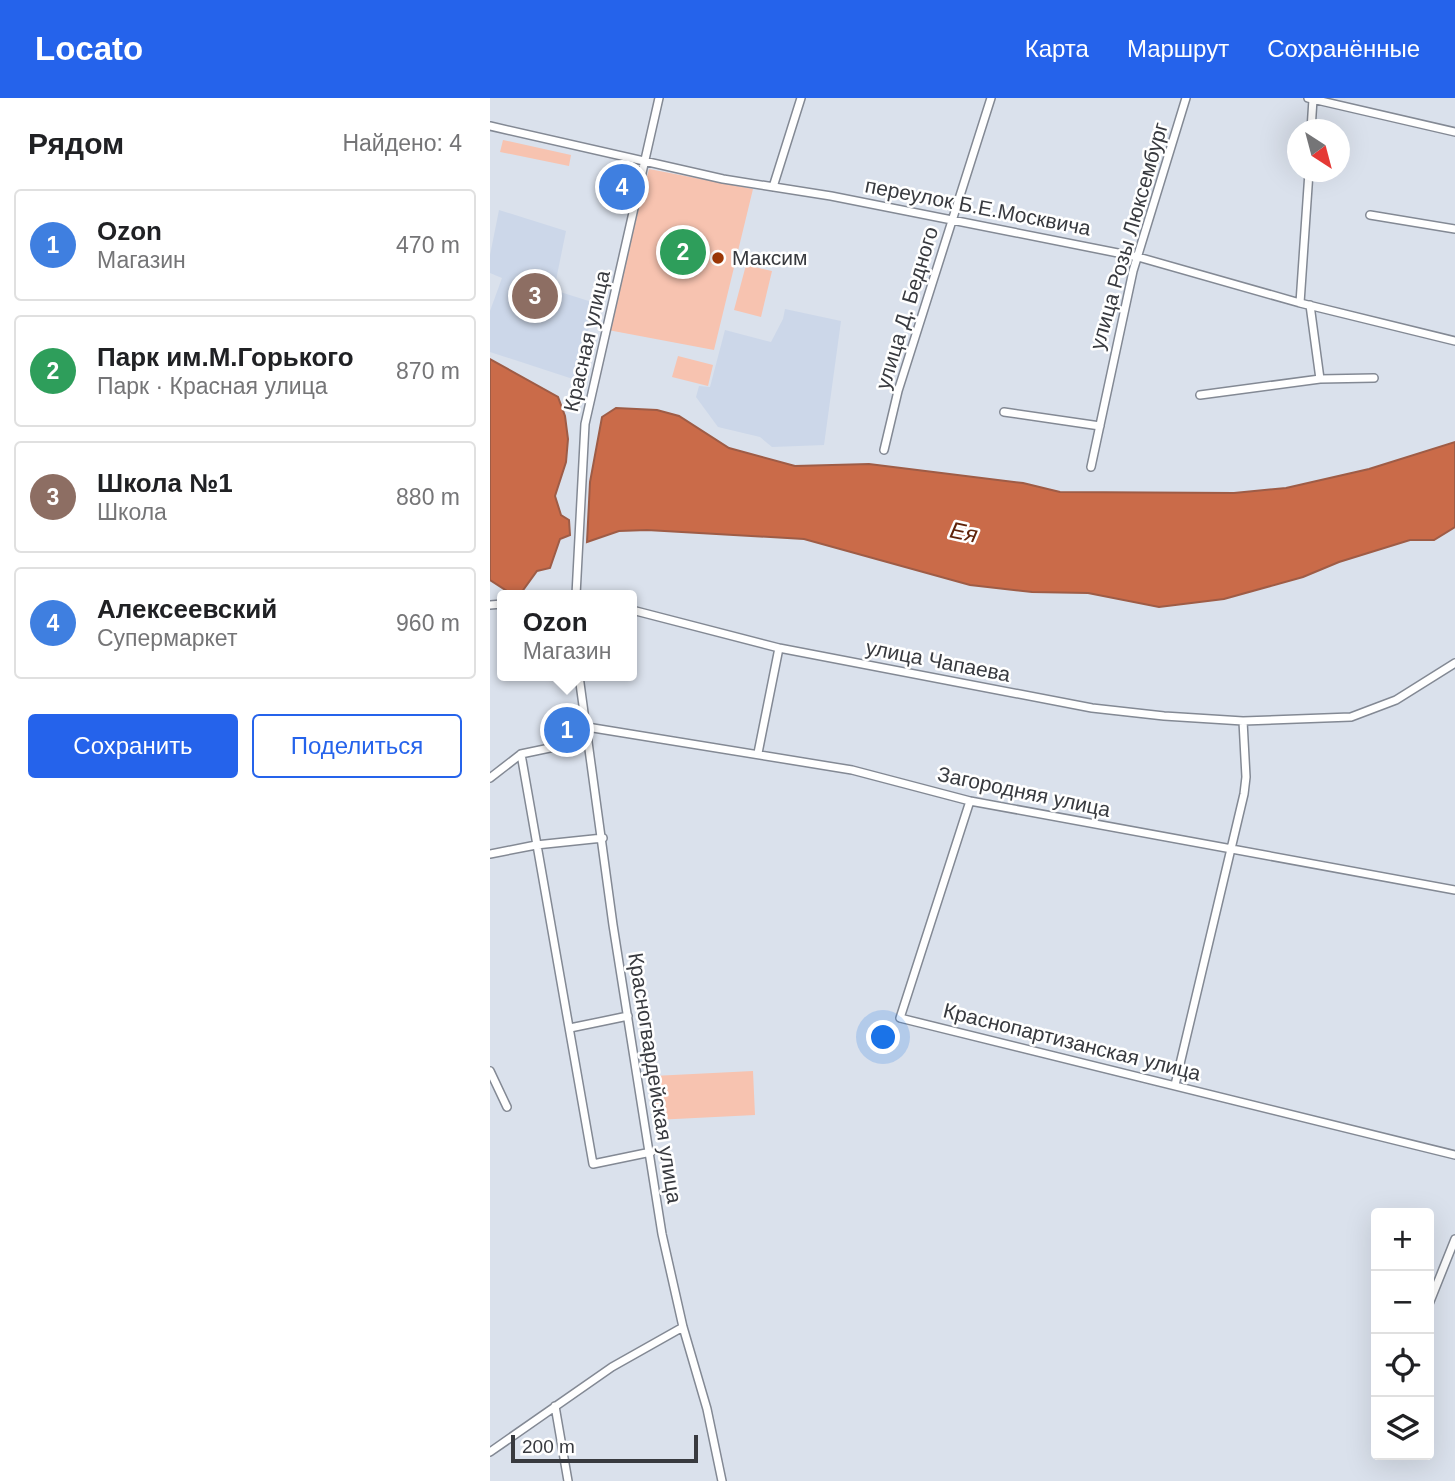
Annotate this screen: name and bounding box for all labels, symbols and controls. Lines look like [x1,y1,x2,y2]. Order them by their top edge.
text: Locato [35,30,143,67]
text: Карта [1025,35,1089,62]
text: Маршрут [1127,35,1229,62]
text: Сохранённые [1267,35,1420,62]
street label: улица Розы Люксембург [1085,119,1172,352]
north arrow [1287,119,1350,182]
text: Рядом [28,127,124,160]
text: Найдено: 4 [342,130,462,156]
pin: 4 [599,161,645,213]
street label: переулок Б.Е.Москвича [863,173,1093,240]
text: Ozon [97,216,162,246]
street label: улица Д. Бедного [871,224,942,392]
pin: 2 [660,226,706,278]
text: 1 [47,232,59,258]
text: 470 m [396,232,460,258]
place label: Максим [732,246,808,269]
text: Магазин [97,247,186,273]
marker: Максим [710,250,726,266]
street label: Красная улица [559,268,614,414]
pin: 3 [512,270,558,322]
text: Парк им.М.Горького [97,342,354,372]
text: 2 [47,358,59,384]
text: 870 m [396,358,460,384]
text: Парк · Красная улица [97,373,328,399]
text: Школа №1 [97,468,233,498]
text: 3 [47,484,59,510]
text: 880 m [396,484,460,510]
text: Школа [97,499,167,525]
water label: Ея [948,516,980,548]
popup [497,590,637,681]
text: Алексеевский [97,594,277,624]
text: Ozon [523,607,588,637]
text: 4 [47,610,59,636]
text: 960 m [396,610,460,636]
text: Супермаркет [97,625,237,651]
street label: улица Чапаева [864,635,1013,686]
text: Магазин [523,638,611,664]
pin: 1 [544,704,590,756]
button: Сохранить [28,714,238,778]
button: Поделиться [252,714,462,778]
street label: Загородняя улица [935,762,1113,821]
street label: Красногвардейская улица [624,951,687,1205]
street label: Краснопартизанская улица [941,998,1204,1085]
your location [866,1020,900,1054]
map controls [1371,1208,1434,1460]
button: + [1371,1208,1434,1271]
button: − [1371,1271,1434,1334]
button: locate [1371,1334,1434,1397]
button: layers [1371,1397,1434,1460]
scale bar [511,1432,698,1464]
text: 200 m [522,1436,575,1457]

